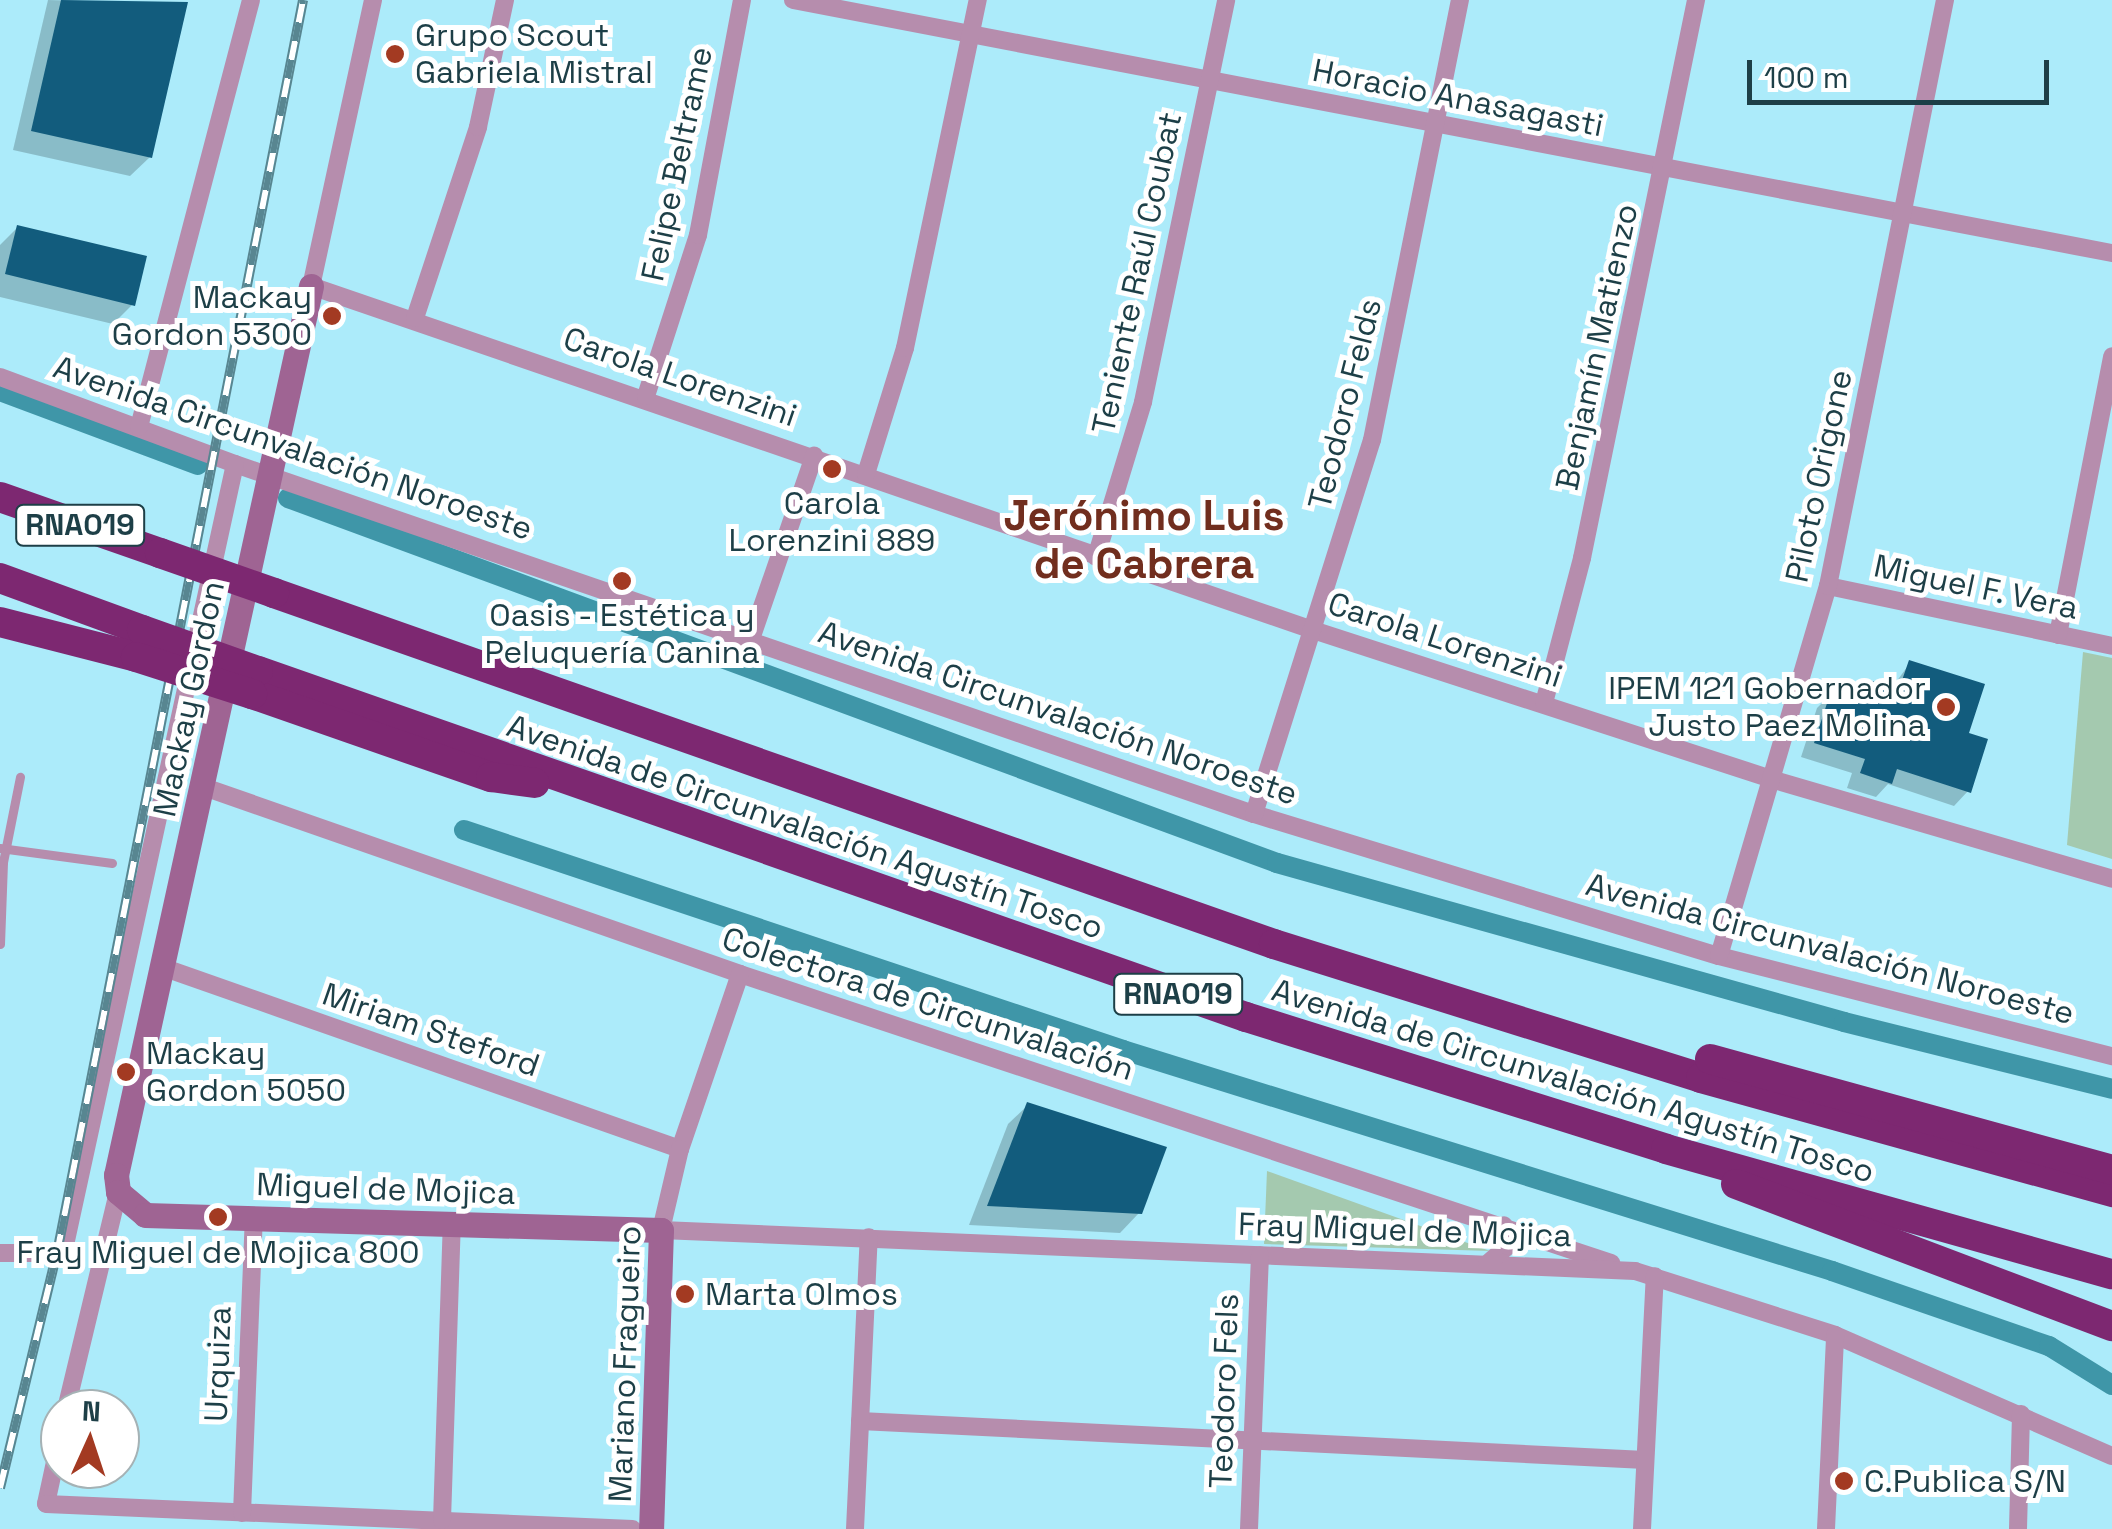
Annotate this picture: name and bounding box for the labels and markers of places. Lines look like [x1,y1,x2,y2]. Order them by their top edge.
place label: Grupo Scout Gabriela Mistral [415,17,653,92]
marker: Grupo Scout Gabriela Mistral [384,43,406,65]
place label: Mackay Gordon 5300 [112,279,312,354]
marker: Mackay Gordon 5300 [321,305,343,327]
marker: Carola Lorenzini 889 [821,458,843,480]
place label: Carola Lorenzini 889 [729,485,935,560]
marker: Oasis - Estética y Peluquería Canina [611,570,633,592]
place label: Oasis - Estética y Peluquería Canina [484,597,760,672]
place label: IPEM 121 Gobernador Justo Paez Molina [1608,670,1926,745]
marker: IPEM 121 Gobernador Justo Paez Molina [1935,696,1957,718]
place label: Mackay Gordon 5050 [146,1035,346,1110]
marker: Mackay Gordon 5050 [115,1061,137,1083]
marker: Fray Miguel de Mojica 800 [207,1206,229,1228]
place label: Fray Miguel de Mojica 800 [17,1233,419,1271]
place label: Marta Olmos [705,1275,898,1313]
marker: Marta Olmos [674,1283,696,1305]
place label: C.Publica S/N [1864,1462,2066,1500]
marker: C.Publica S/N [1833,1470,1855,1492]

